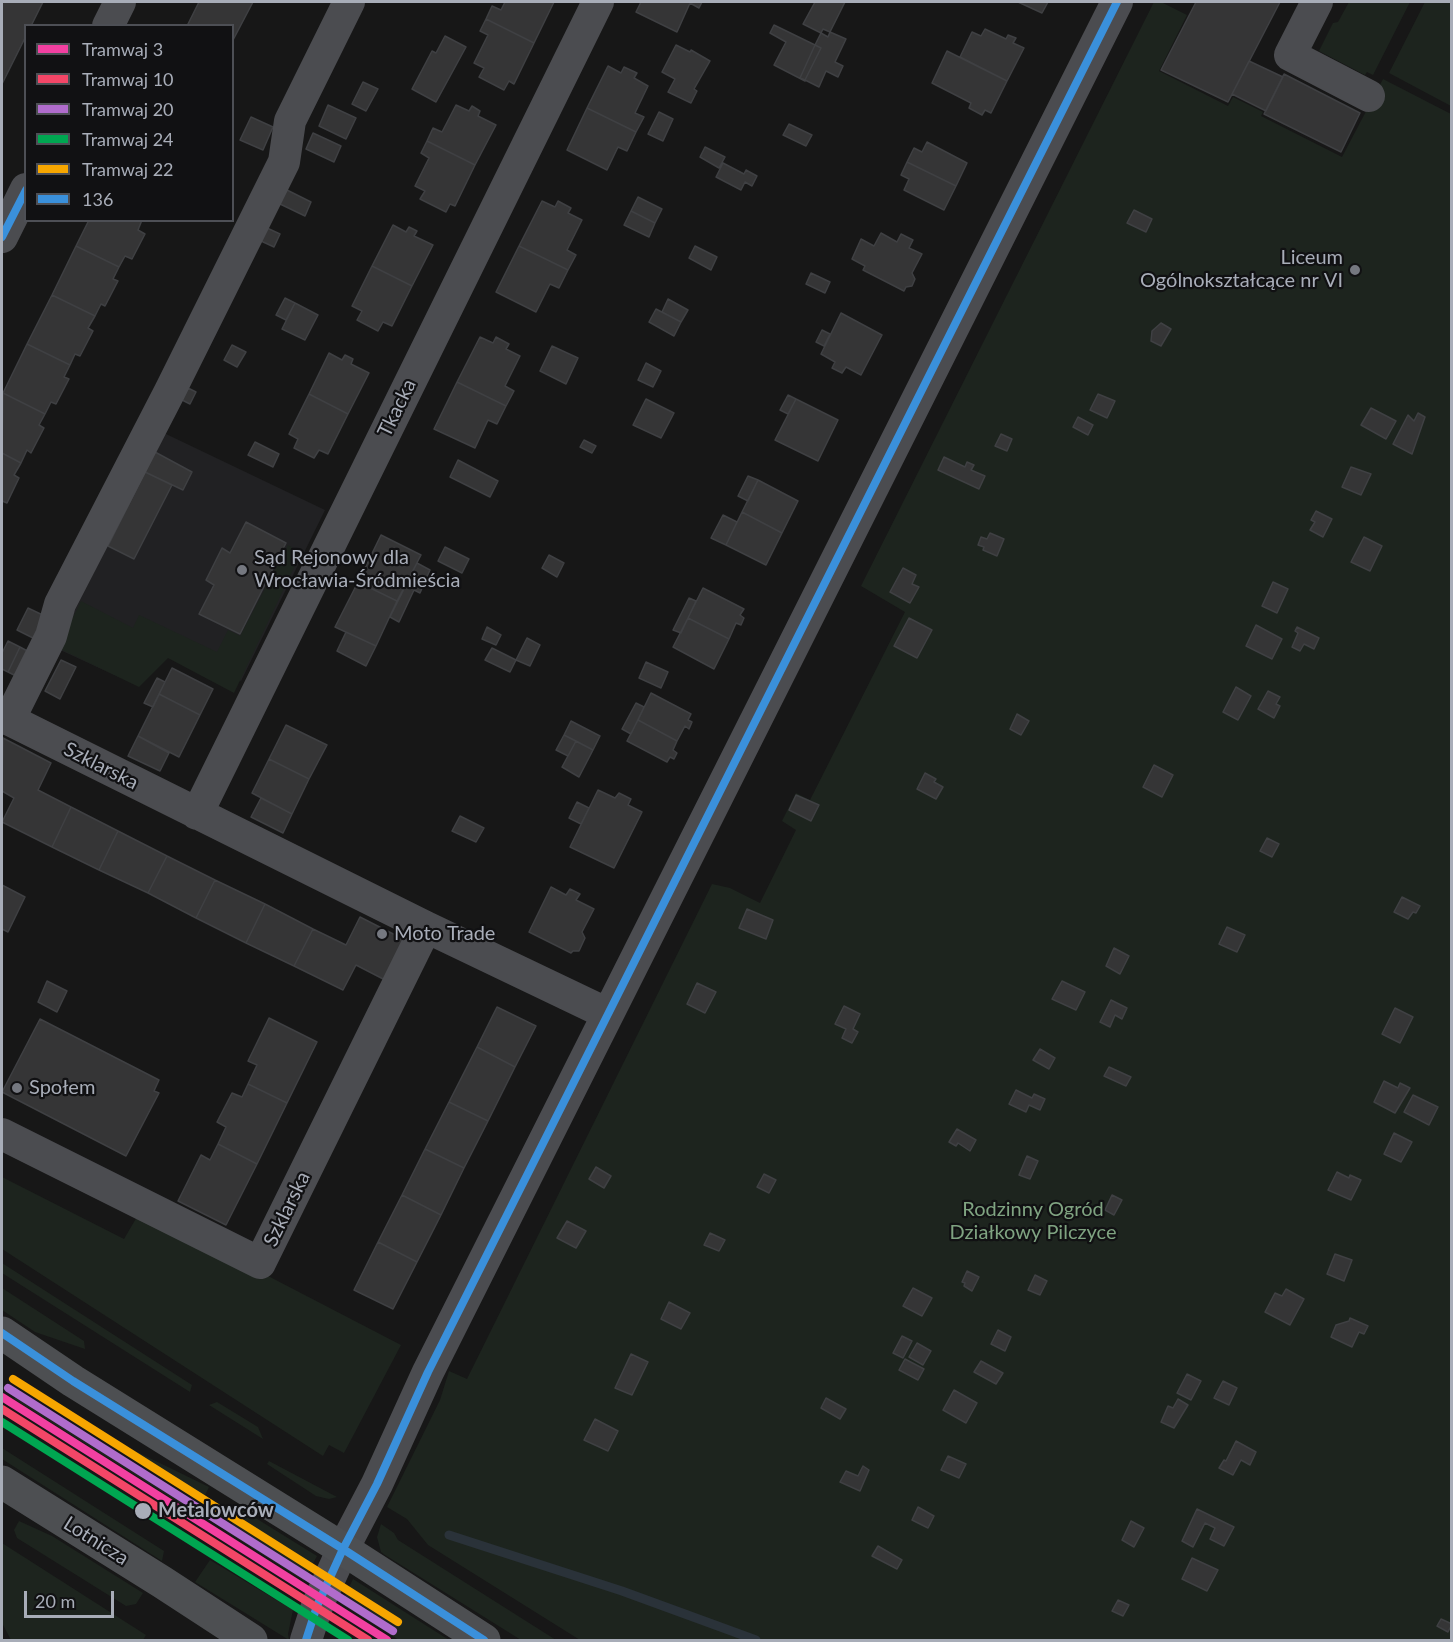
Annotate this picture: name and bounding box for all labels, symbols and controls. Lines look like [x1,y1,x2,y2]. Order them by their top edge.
legend [24,24,234,222]
text: Tramwaj 3 [82,38,163,60]
text: Tramwaj 10 [82,68,174,90]
text: Tramwaj 20 [82,98,174,120]
text: Tramwaj 24 [82,128,174,150]
text: Tramwaj 22 [82,158,174,180]
text: 136 [82,188,113,210]
place label: Liceum Ogólnokształcące nr VI [1140,246,1343,293]
marker: Liceum Ogólnokształcące nr VI [1348,263,1362,277]
street label: Tkacka [373,375,421,441]
place label: Sąd Rejonowy dla Wrocławia-Śródmieścia [254,546,460,593]
marker: Sąd Rejonowy dla Wrocławia-Śródmieścia [235,563,249,577]
street label: Szklarska [60,737,142,795]
place label: Moto Trade [394,922,495,946]
marker: Moto Trade [375,927,389,941]
place label: Społem [29,1076,95,1100]
marker: Społem [10,1081,24,1095]
street label: Szklarska [259,1168,315,1250]
park label: Rodzinny Ogród Działkowy Pilczyce [950,1198,1116,1245]
place label: Metalowców [158,1499,274,1523]
marker: Metalowców [133,1501,153,1521]
street label: Lotnicza [59,1512,133,1570]
scale bar [27,1579,117,1617]
text: 20 m [35,1590,75,1612]

